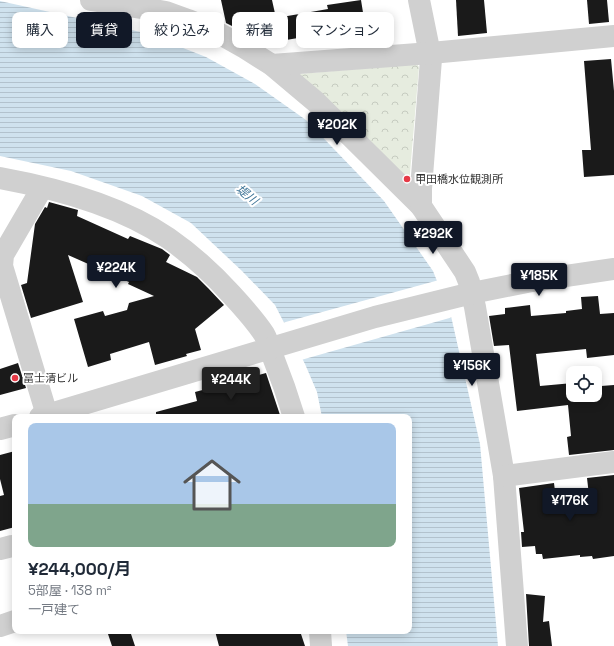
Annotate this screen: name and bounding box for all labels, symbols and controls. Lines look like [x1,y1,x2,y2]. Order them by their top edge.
chip: 購入 [12,12,68,48]
chip: 賃貸 [76,12,132,48]
chip: 絞り込み [140,12,224,48]
chip: 新着 [232,12,288,48]
chip: マンション [296,12,394,48]
pin: ¥202K [309,112,365,146]
text: ¥202K [317,116,357,133]
place label: 甲田橋水位観測所 [415,172,504,186]
marker: 甲田橋水位観測所 [402,174,412,184]
water label: 堤川 [233,181,263,210]
pin: ¥292K [405,221,461,255]
text: ¥292K [413,225,453,242]
pin: ¥224K [88,255,144,289]
text: ¥224K [96,259,136,276]
pin: ¥185K [511,263,567,297]
text: ¥185K [520,267,558,284]
pin: ¥156K [444,353,500,387]
text: ¥156K [453,357,491,374]
map controls [566,366,602,402]
button: locate [566,366,602,402]
pin: ¥244K [203,367,259,401]
place label: 冨士清ビル [23,371,78,385]
text: ¥244K [211,371,251,388]
marker: 冨士清ビル [10,373,20,383]
icon: home [176,449,248,521]
pin: ¥176K [542,488,598,522]
text: ¥176K [551,492,589,509]
text: ¥244,000/月 [28,558,131,580]
text: 5部屋 · 138 m² [28,582,112,599]
text: 一戸建て [28,601,80,618]

